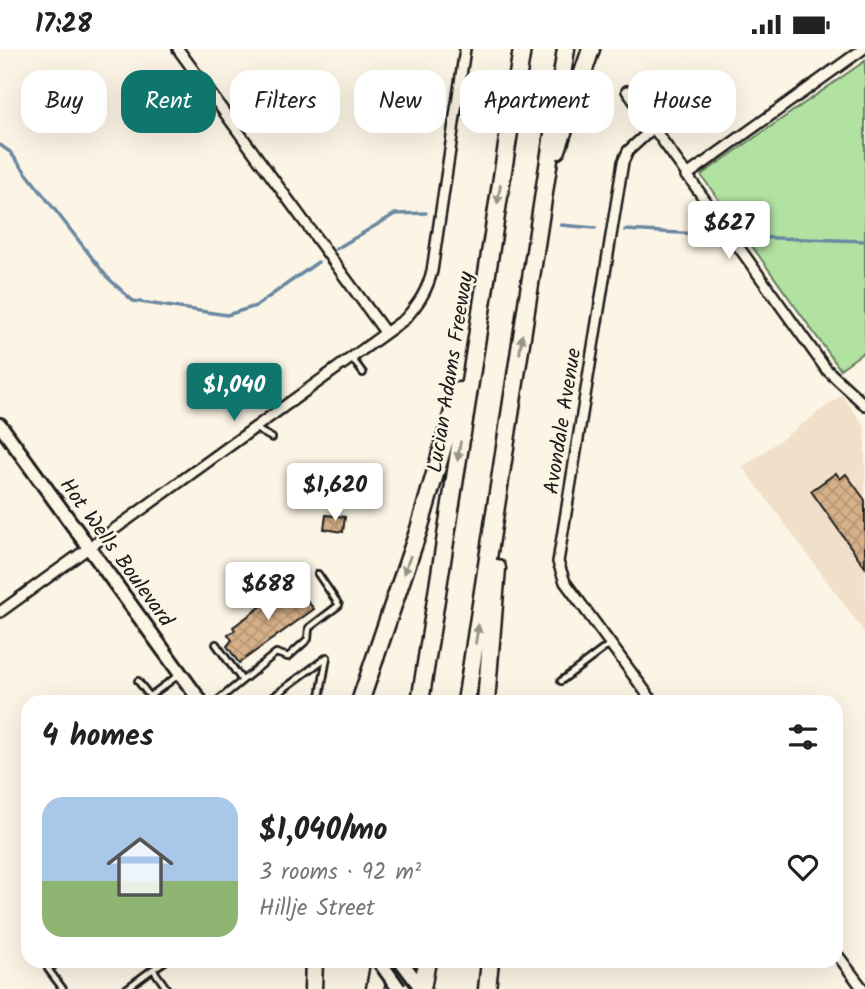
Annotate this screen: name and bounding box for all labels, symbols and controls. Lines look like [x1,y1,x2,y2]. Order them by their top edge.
text: 17:28 [35,4,92,46]
chip: Buy [21,70,107,133]
chip: Rent [121,70,216,133]
chip: Filters [230,70,340,133]
chip: New [354,70,446,133]
chip: Apartment [460,70,614,133]
chip: House [628,70,736,133]
one-way arrow [493,184,504,206]
pin: $627 [688,201,770,261]
text: $627 [704,206,754,242]
street label: Lucian Adams Freeway [419,269,484,475]
one-way arrow [515,333,526,355]
street label: Avondale Avenue [536,345,591,497]
pin: $1,040 [177,363,291,423]
text: $1,040 [203,368,265,404]
one-way arrow [453,440,464,462]
pin: $1,620 [278,463,392,523]
text: $1,620 [303,468,367,504]
street label: Hot Wells Boulevard [50,471,182,635]
one-way arrow [401,554,412,575]
pin: $688 [227,563,309,622]
text: $688 [241,567,295,603]
one-way arrow [472,623,483,645]
text: 4 homes [42,713,154,761]
icon: filters [784,718,822,756]
text: $1,040/mo [259,807,388,855]
icon: home [98,825,182,909]
icon: heart [784,848,822,886]
text: 3 rooms · 92 m² [259,855,421,891]
text: Hillje Street [259,891,375,927]

